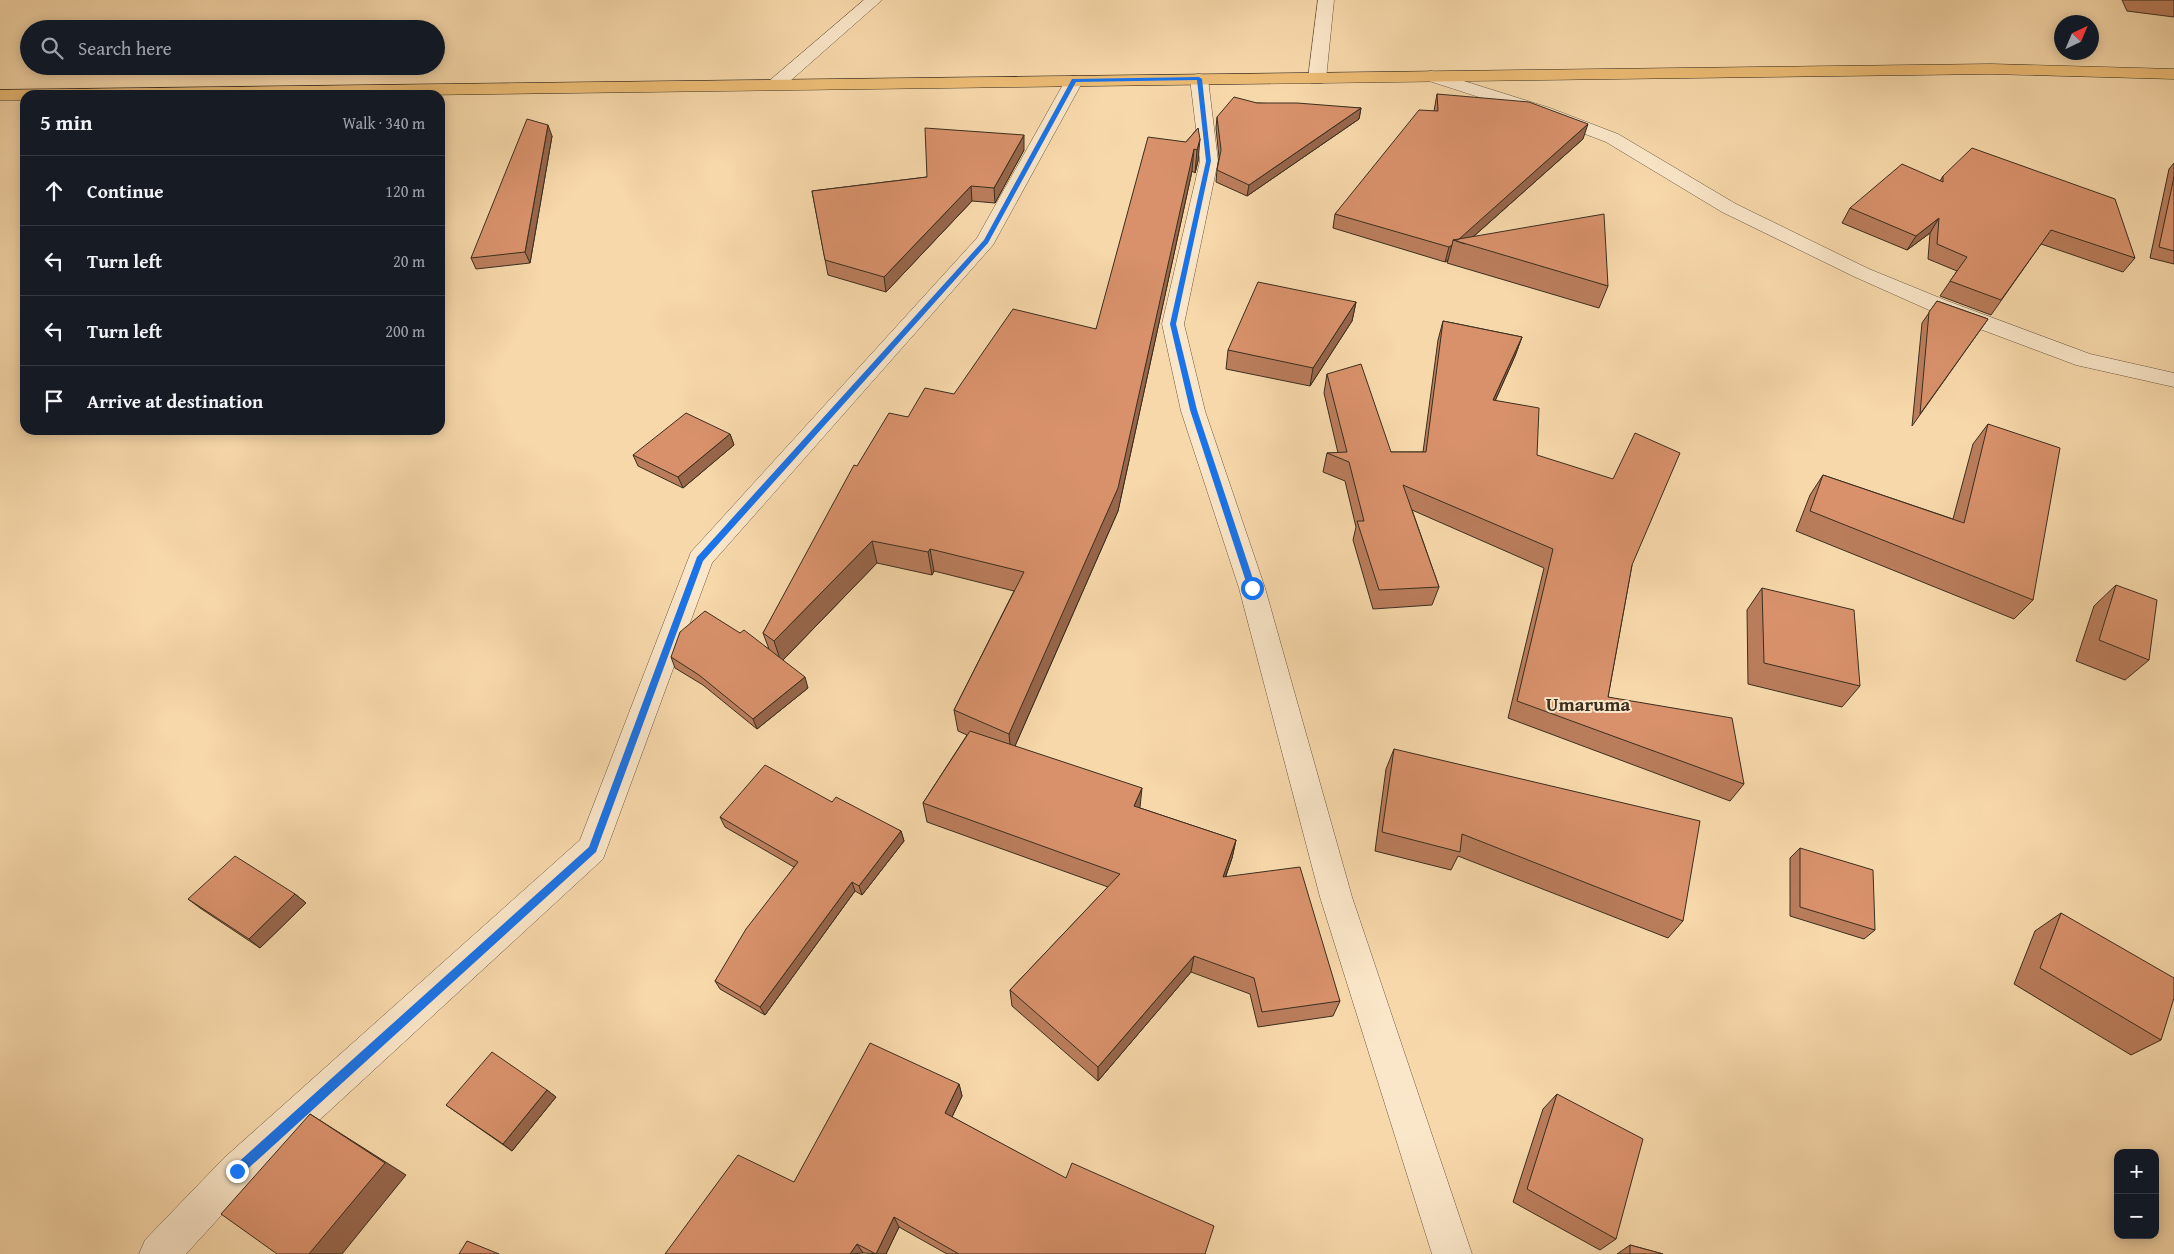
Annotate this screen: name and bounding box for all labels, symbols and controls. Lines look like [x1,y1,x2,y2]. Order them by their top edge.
north arrow [2054,15,2099,60]
search box [20,20,445,75]
icon: search [38,34,66,62]
text: Search here [78,34,172,62]
text: 5 min [40,107,92,138]
text: Walk · 340 m [342,111,425,135]
icon: ahead [40,177,68,205]
text: Continue [87,177,164,205]
text: 120 m [385,179,425,203]
icon: left [40,247,68,275]
text: Turn left [87,247,162,275]
text: 20 m [393,249,425,273]
icon: left [40,317,68,345]
text: Turn left [87,317,162,345]
text: 200 m [385,319,425,343]
icon: arrive [40,387,68,415]
text: Arrive at destination [87,387,263,415]
route start [1241,577,1264,600]
district label: Umaruma [1546,690,1630,718]
map controls [2114,1149,2159,1239]
button: + [2114,1149,2159,1194]
route end [226,1160,249,1183]
button: − [2114,1194,2159,1239]

